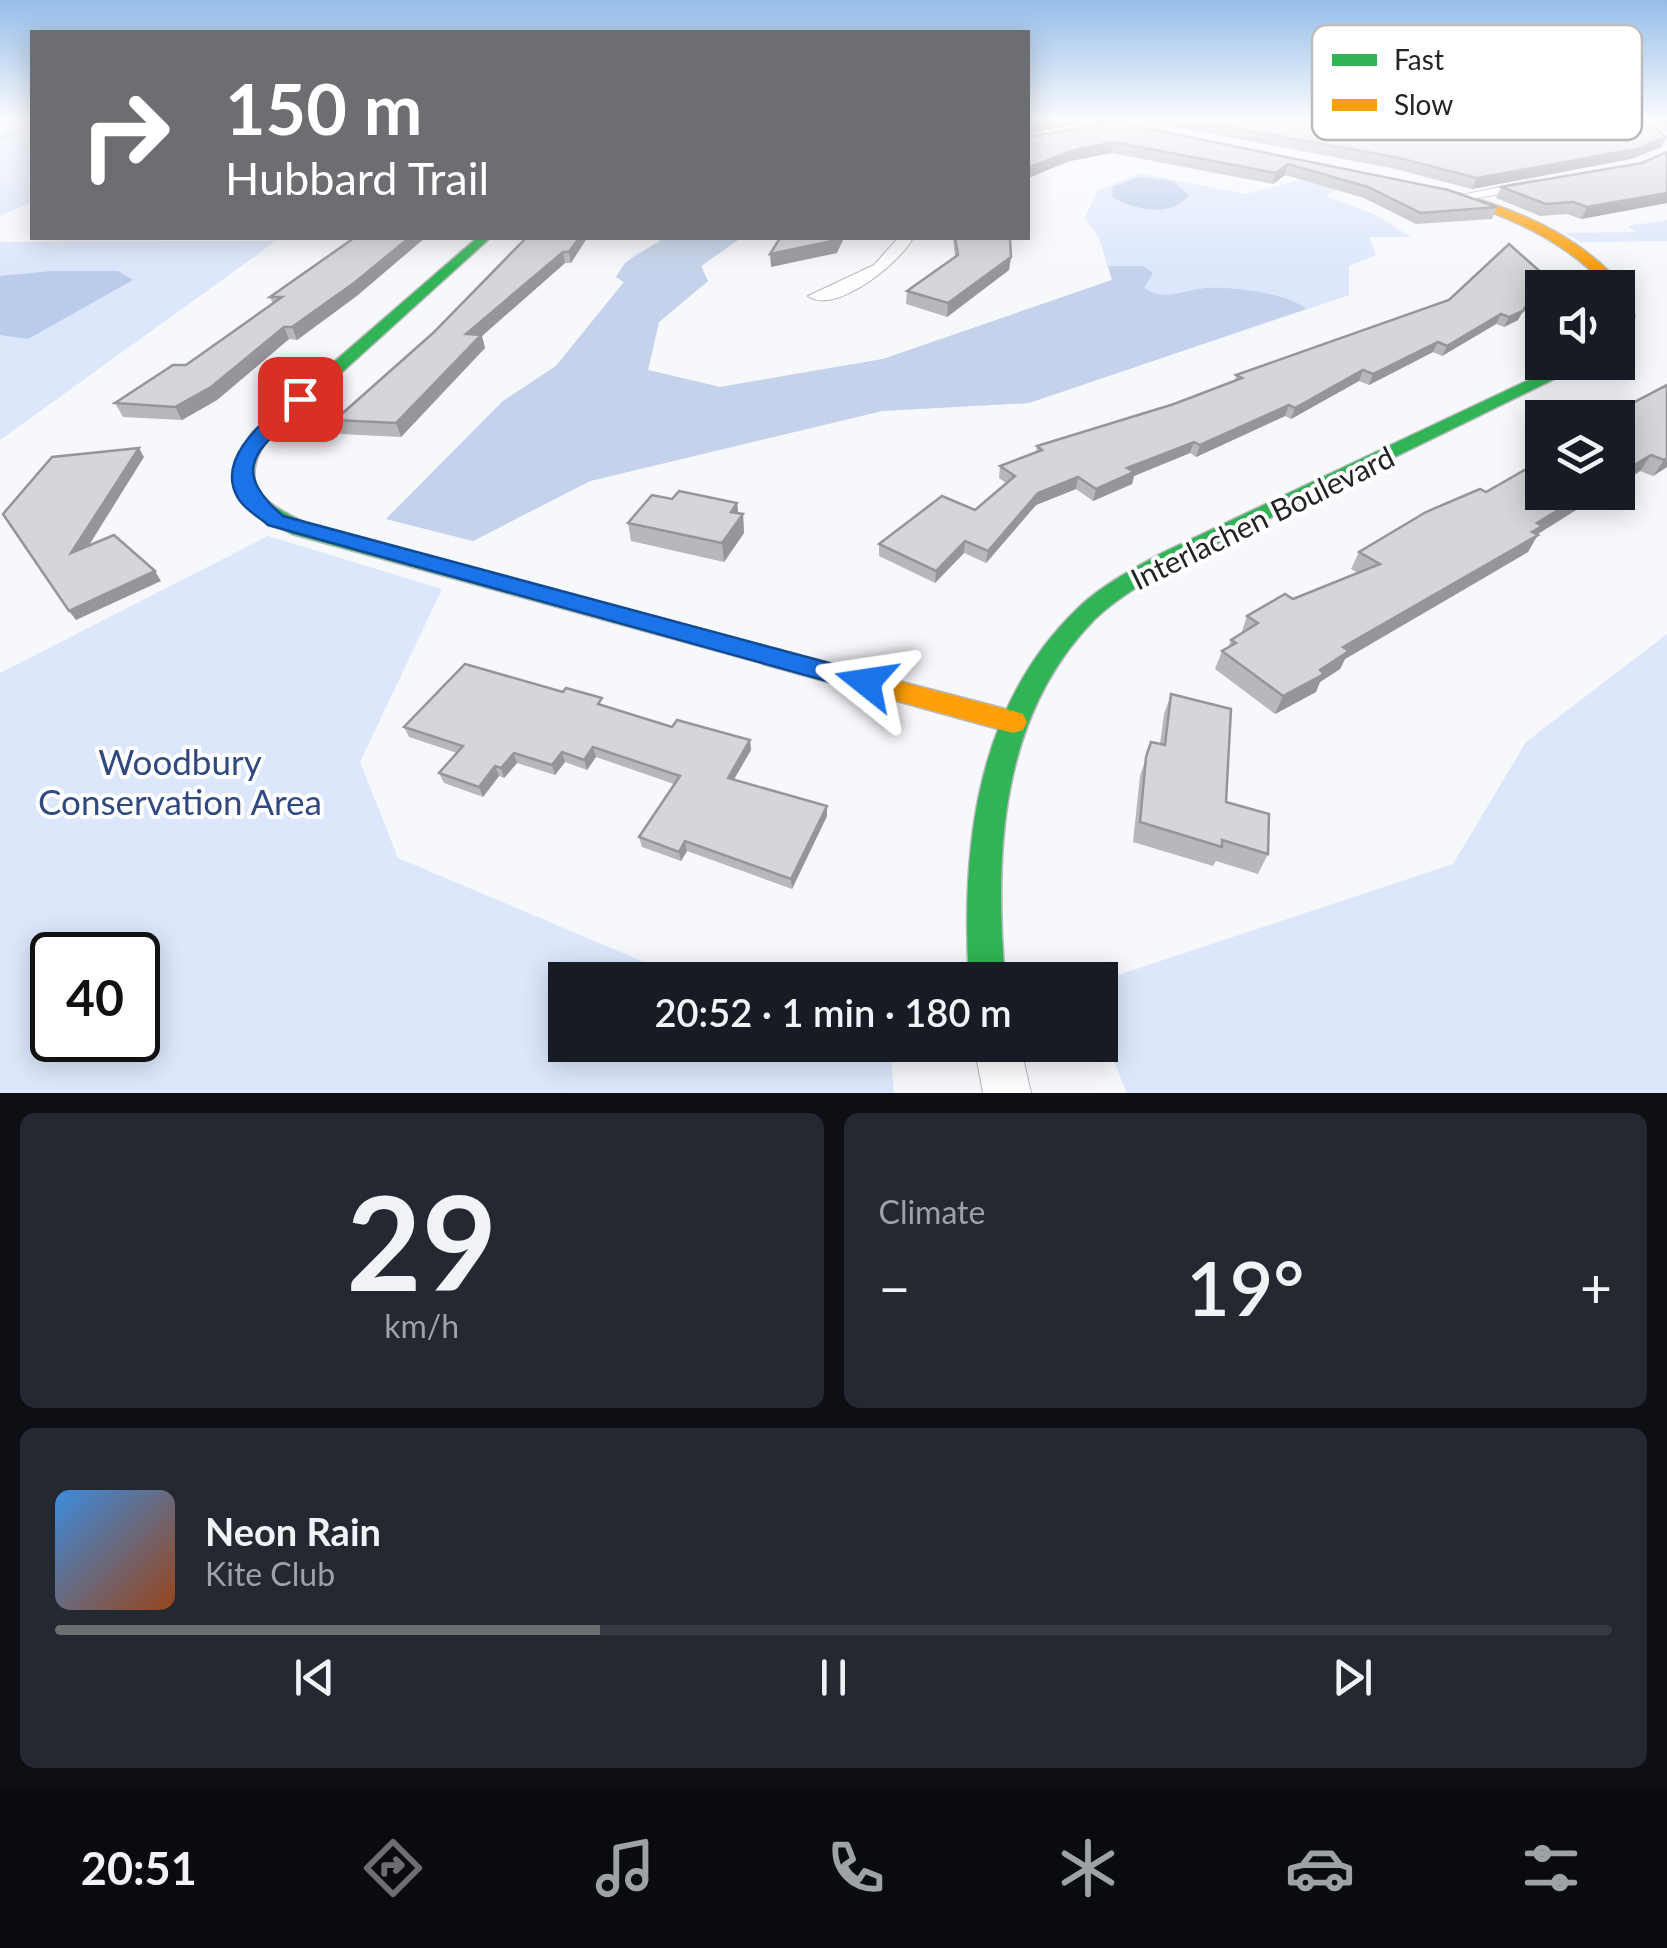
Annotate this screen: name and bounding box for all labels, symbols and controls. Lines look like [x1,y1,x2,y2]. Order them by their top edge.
legend [1312,25,1642,140]
text: Fast [1394,42,1444,76]
text: 150 m [225,66,422,150]
icon: right [60,70,190,200]
text: Slow [1394,87,1453,121]
text: Hubbard Trail [225,151,489,205]
map controls [1525,270,1635,510]
button: sound [1525,270,1635,380]
pin [258,357,343,442]
icon: arrive [273,372,328,427]
button: layers [1525,400,1635,510]
street label: Interlachen Boulevard [1125,438,1399,596]
position arrow [814,630,918,734]
park label: Woodbury Conservation Area [38,740,322,822]
speed limit sign: 40 [30,932,160,1062]
text: 20:52 · 1 min · 180 m [655,989,1011,1035]
text: 29 [346,1163,497,1319]
text: Climate [879,1192,985,1231]
text: 19° [1186,1242,1304,1332]
text: − [879,1254,910,1320]
text: + [1580,1254,1612,1320]
text: km/h [384,1306,459,1345]
text: Neon Rain [205,1508,381,1554]
text: Kite Club [205,1554,335,1593]
icon: previous [287,1650,342,1705]
icon: pause [806,1650,861,1705]
icon: next [1325,1650,1380,1705]
icon: directions [358,1833,428,1903]
icon: music [590,1833,660,1903]
icon: phone [821,1833,891,1903]
icon: climate [1053,1833,1123,1903]
icon: car [1285,1833,1355,1903]
icon: filters [1516,1833,1586,1903]
text: 20:51 [81,1841,197,1895]

